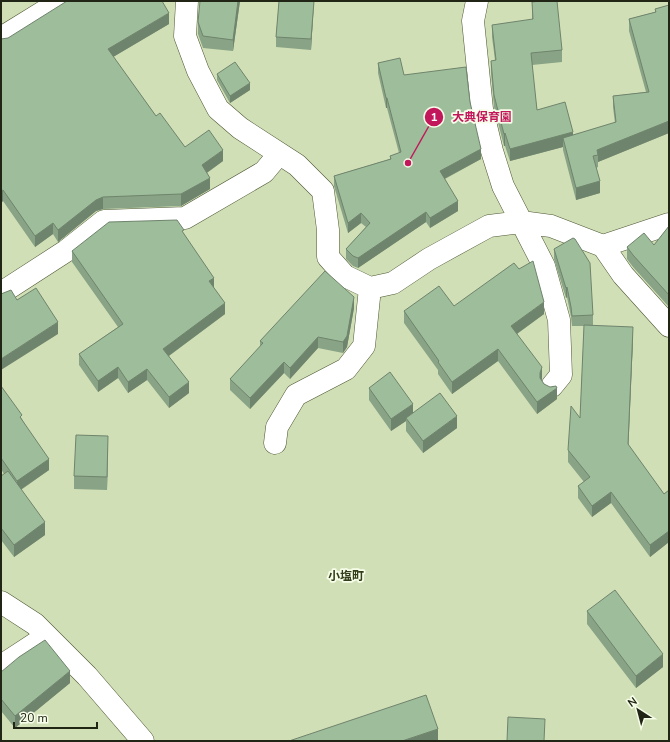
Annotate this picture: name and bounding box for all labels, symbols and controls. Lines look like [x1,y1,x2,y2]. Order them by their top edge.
callout: 大典保育園 [424,105,520,129]
text: 1 [430,109,438,125]
text: 大典保育園 [452,109,512,125]
district label: 小塩町 [328,568,364,584]
north arrow [618,690,658,730]
text: N [625,694,640,711]
scale bar [14,704,97,730]
text: 20 m [20,710,48,726]

